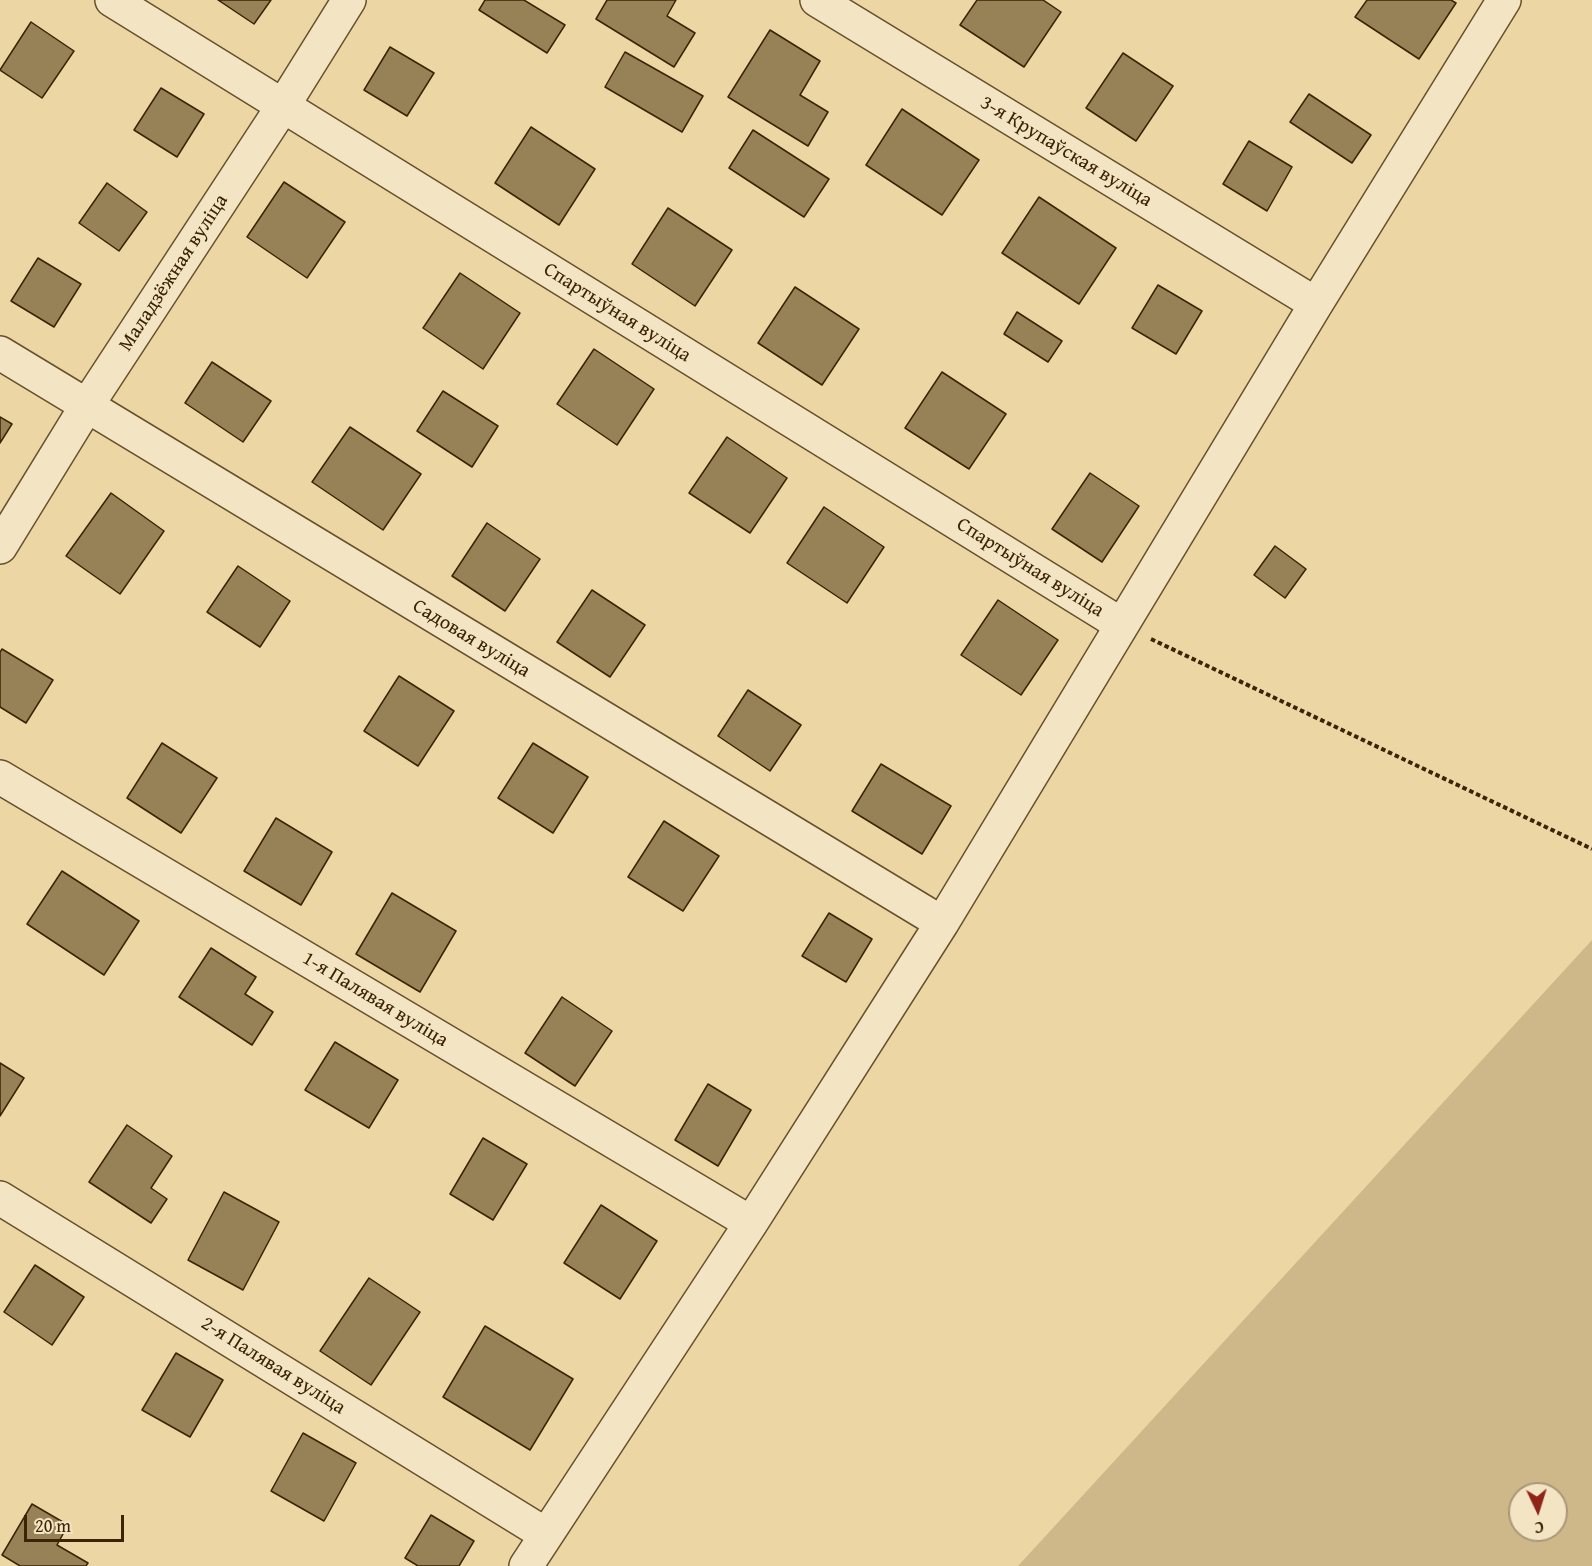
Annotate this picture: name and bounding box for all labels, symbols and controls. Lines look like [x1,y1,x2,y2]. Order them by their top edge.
street label: 3-я Крупаўская вуліца [976,91,1156,213]
street label: Маладзёжная вуліца [114,190,234,356]
street label: Спартыўная вуліца [539,258,695,368]
street label: Спартыўная вуліца [952,513,1108,623]
street label: Садовая вуліца [408,595,534,683]
street label: 1-я Палявая вуліца [298,947,452,1053]
street label: 2-я Палявая вуліца [196,1312,350,1420]
north arrow [1508,1482,1568,1542]
scale bar [27,1503,128,1541]
text: 20 m [35,1512,71,1539]
text: С [1534,1516,1544,1540]

